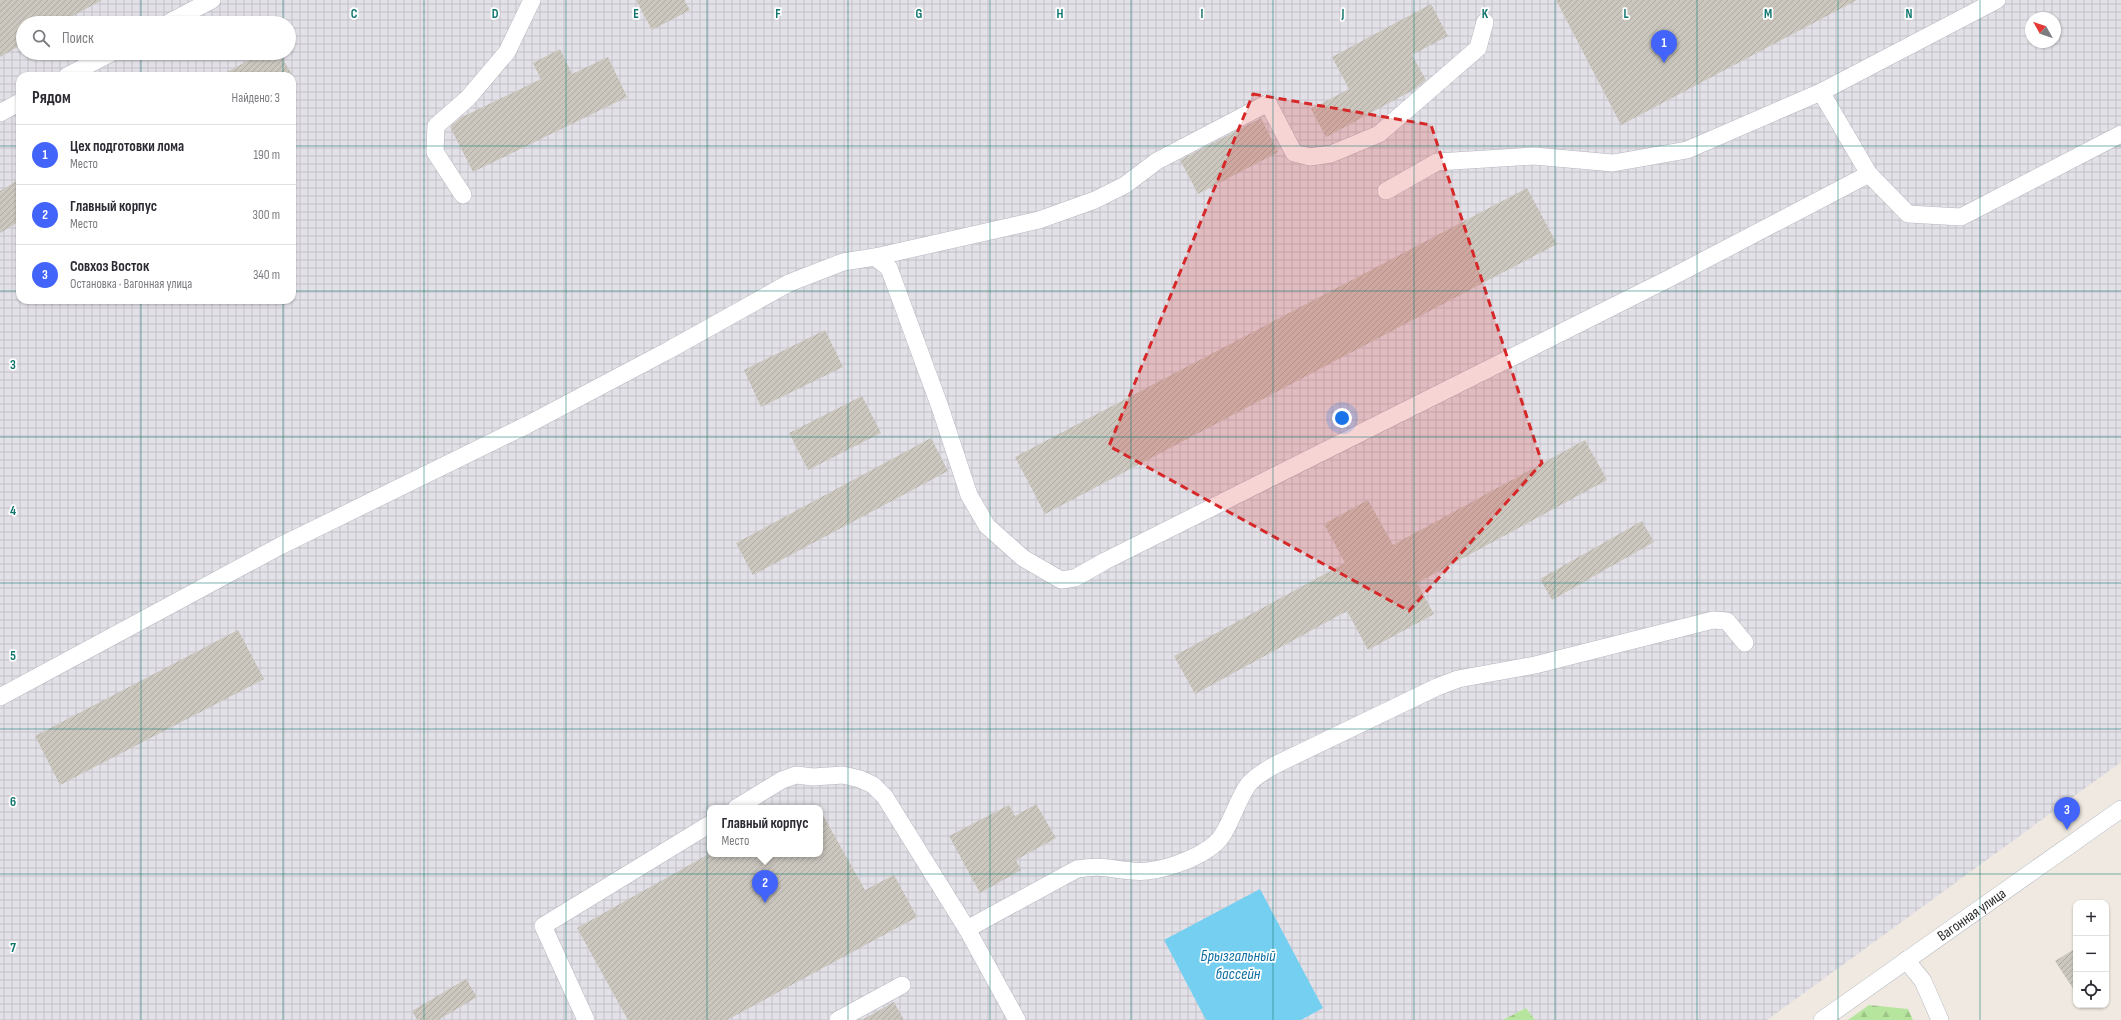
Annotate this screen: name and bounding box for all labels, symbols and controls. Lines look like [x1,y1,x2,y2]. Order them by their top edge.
text: C [351,6,358,22]
text: D [492,6,499,22]
text: E [633,6,639,22]
text: F [775,6,781,22]
text: G [916,6,923,22]
text: H [1057,6,1064,22]
text: I [1201,6,1204,22]
text: J [1341,6,1345,22]
text: K [1482,6,1489,22]
text: L [1623,6,1629,22]
text: M [1764,6,1772,22]
text: N [1906,6,1913,22]
north arrow [2025,12,2061,48]
search box [16,16,296,60]
icon: search [30,27,52,49]
text: Поиск [62,29,94,48]
pin: 1 [1651,30,1677,63]
text: Рядом [32,88,71,108]
text: Найдено: 3 [232,90,280,106]
text: Цех подготовки лома [70,137,184,156]
text: 1 [42,147,48,163]
text: 190 m [253,147,280,163]
text: Место [70,156,98,172]
text: Главный корпус [70,197,157,216]
text: 2 [42,207,48,223]
text: 300 m [253,207,280,223]
text: Место [70,216,98,232]
text: Совхоз Восток [70,257,149,276]
text: 3 [42,267,48,283]
text: 340 m [253,267,280,283]
text: Остановка · Вагонная улица [70,276,192,292]
text: 3 [10,357,16,373]
your location [1332,408,1352,428]
text: 4 [10,503,16,519]
text: 5 [10,648,16,664]
text: 6 [10,794,16,810]
pin: 3 [2054,797,2080,830]
popup [707,805,823,857]
text: Главный корпус [721,814,809,833]
text: Место [721,833,749,849]
pin: 2 [752,870,778,903]
street label: Вагонная улица [1934,884,2010,946]
map controls [2073,900,2109,1008]
button: + [2073,900,2109,936]
button: − [2073,936,2109,972]
text: 7 [10,940,16,956]
water label: Брызгальный бассейн [1200,947,1276,984]
button: locate [2073,972,2109,1008]

